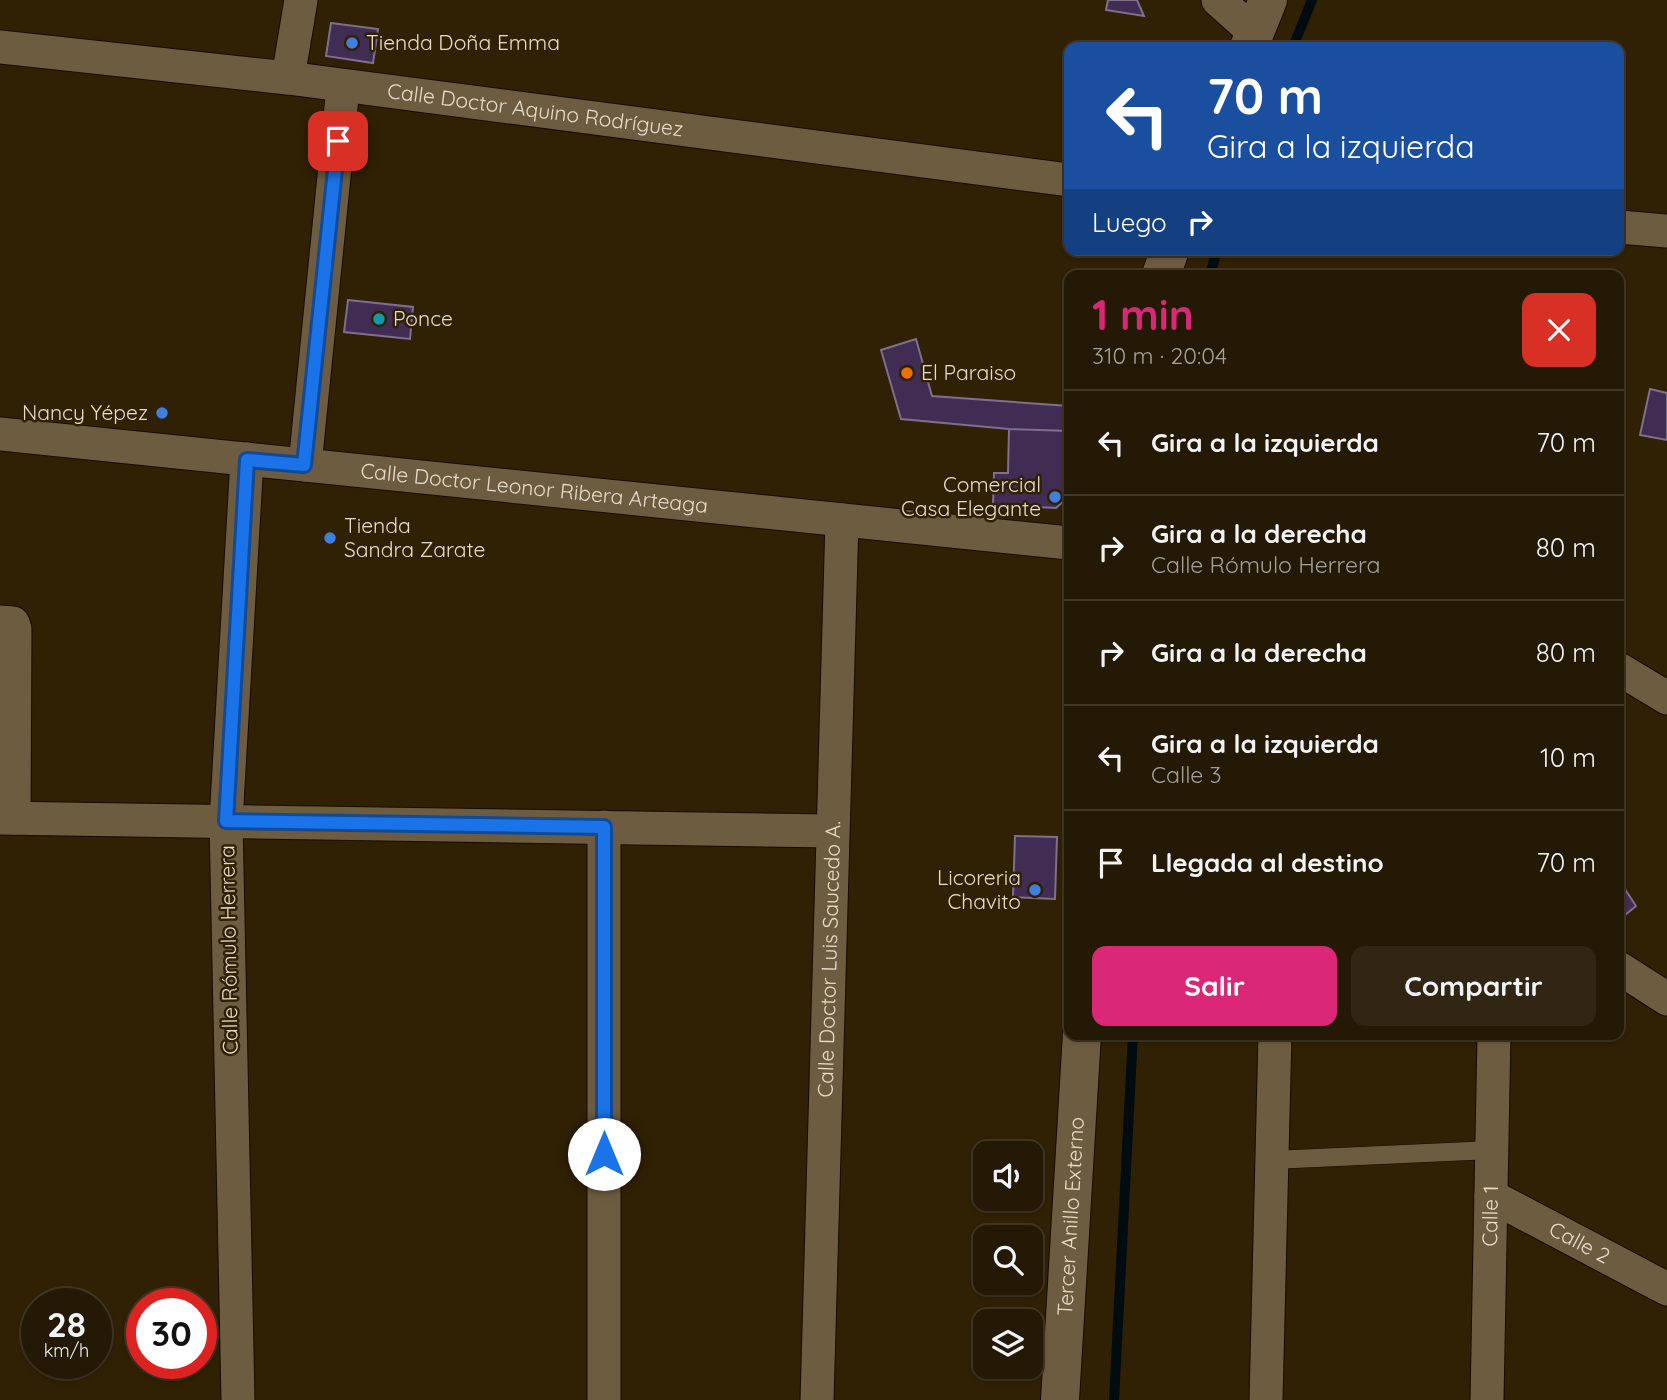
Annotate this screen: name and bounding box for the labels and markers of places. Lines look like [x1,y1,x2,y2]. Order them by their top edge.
place label: Tienda Doña Emma [366,29,560,55]
marker: Tienda Doña Emma [344,35,360,51]
pin [308,111,368,171]
place label: Ponce [393,305,453,331]
marker: Ponce [371,311,387,327]
place label: El Paraiso [921,359,1016,385]
marker: El Paraiso [899,365,915,381]
place label: Nancy Yépez [22,399,148,425]
marker: Nancy Yépez [154,405,170,421]
place label: Comercial Casa Elegante [901,471,1041,521]
marker: Comercial Casa Elegante [1047,489,1063,505]
place label: Tienda Sandra Zarate [344,512,485,562]
marker: Tienda Sandra Zarate [322,530,338,546]
place label: Licoreria Chavito [937,864,1021,914]
marker: Licoreria Chavito [1027,882,1043,898]

